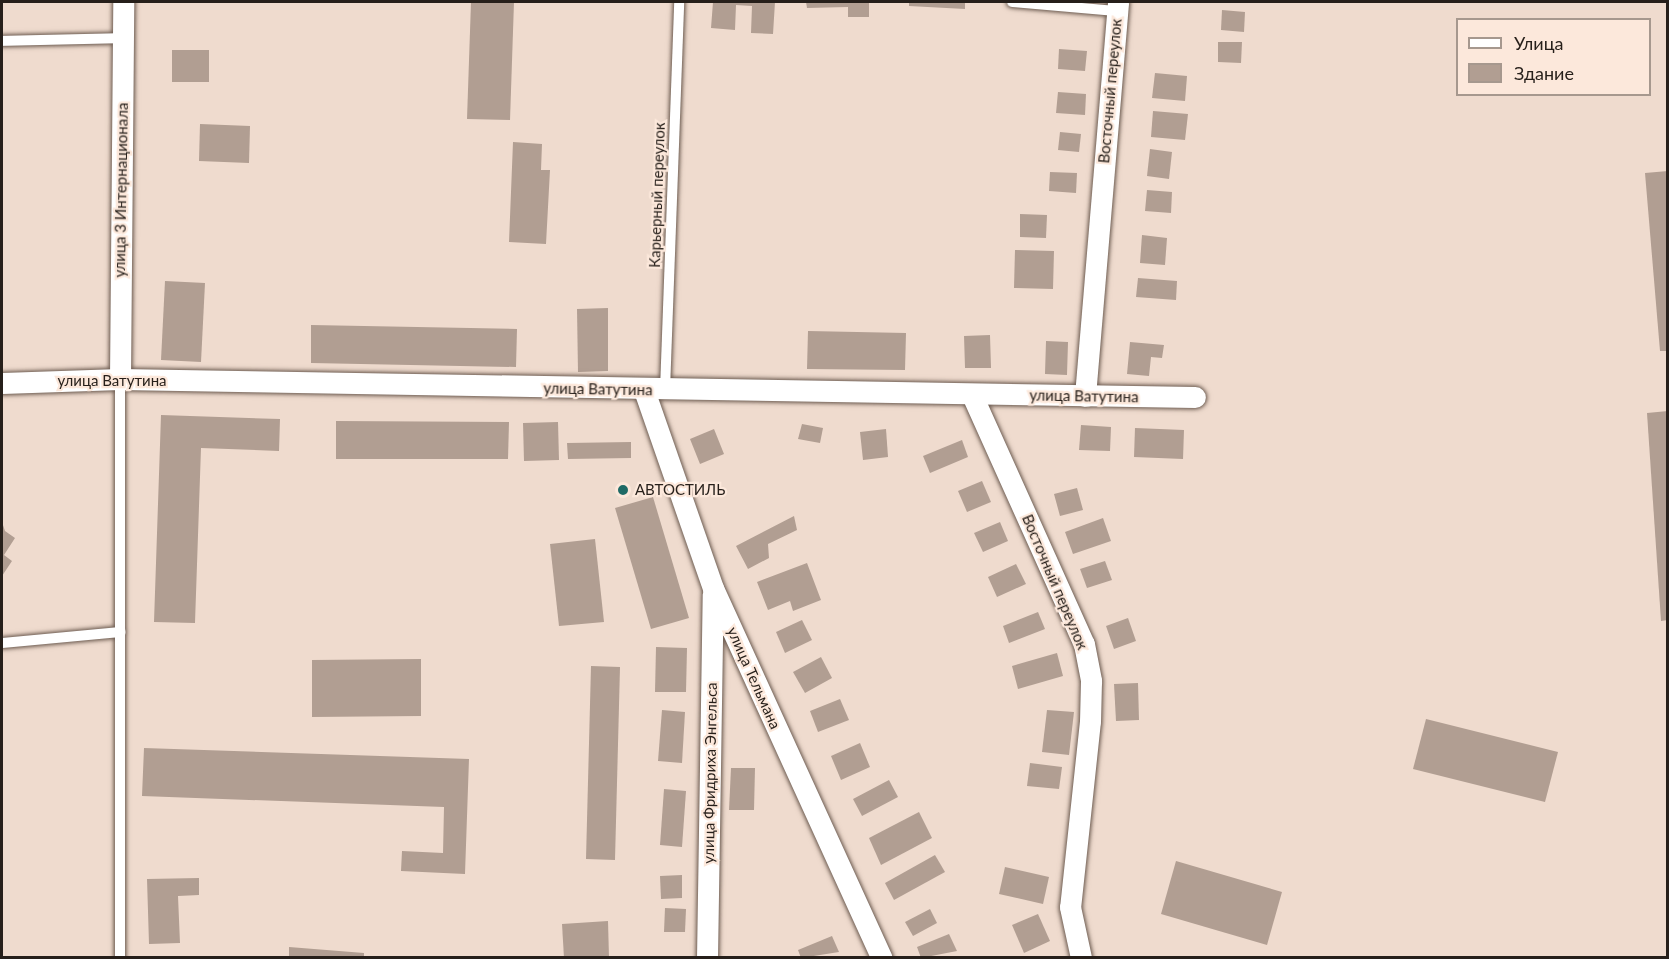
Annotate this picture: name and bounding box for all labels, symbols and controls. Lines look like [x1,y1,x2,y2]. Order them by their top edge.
street label: Восточный переулок [1095,18,1125,164]
legend [1456,18,1651,96]
text: Улица [1514,32,1564,54]
text: Здание [1514,62,1574,84]
street label: улица 3 Интернационала [110,102,132,278]
street label: Карьерный переулок [645,122,669,268]
street label: улица Ватутина [57,372,167,390]
street label: улица Ватутина [543,379,653,399]
street label: улица Ватутина [1029,386,1139,406]
place label: АВТОСТИЛЬ [635,481,725,499]
marker: АВТОСТИЛЬ [616,483,630,497]
street label: Восточный переулок [1018,512,1092,652]
street label: улица Тельмана [723,624,785,732]
street label: улица Фридриха Энгельса [699,682,721,864]

